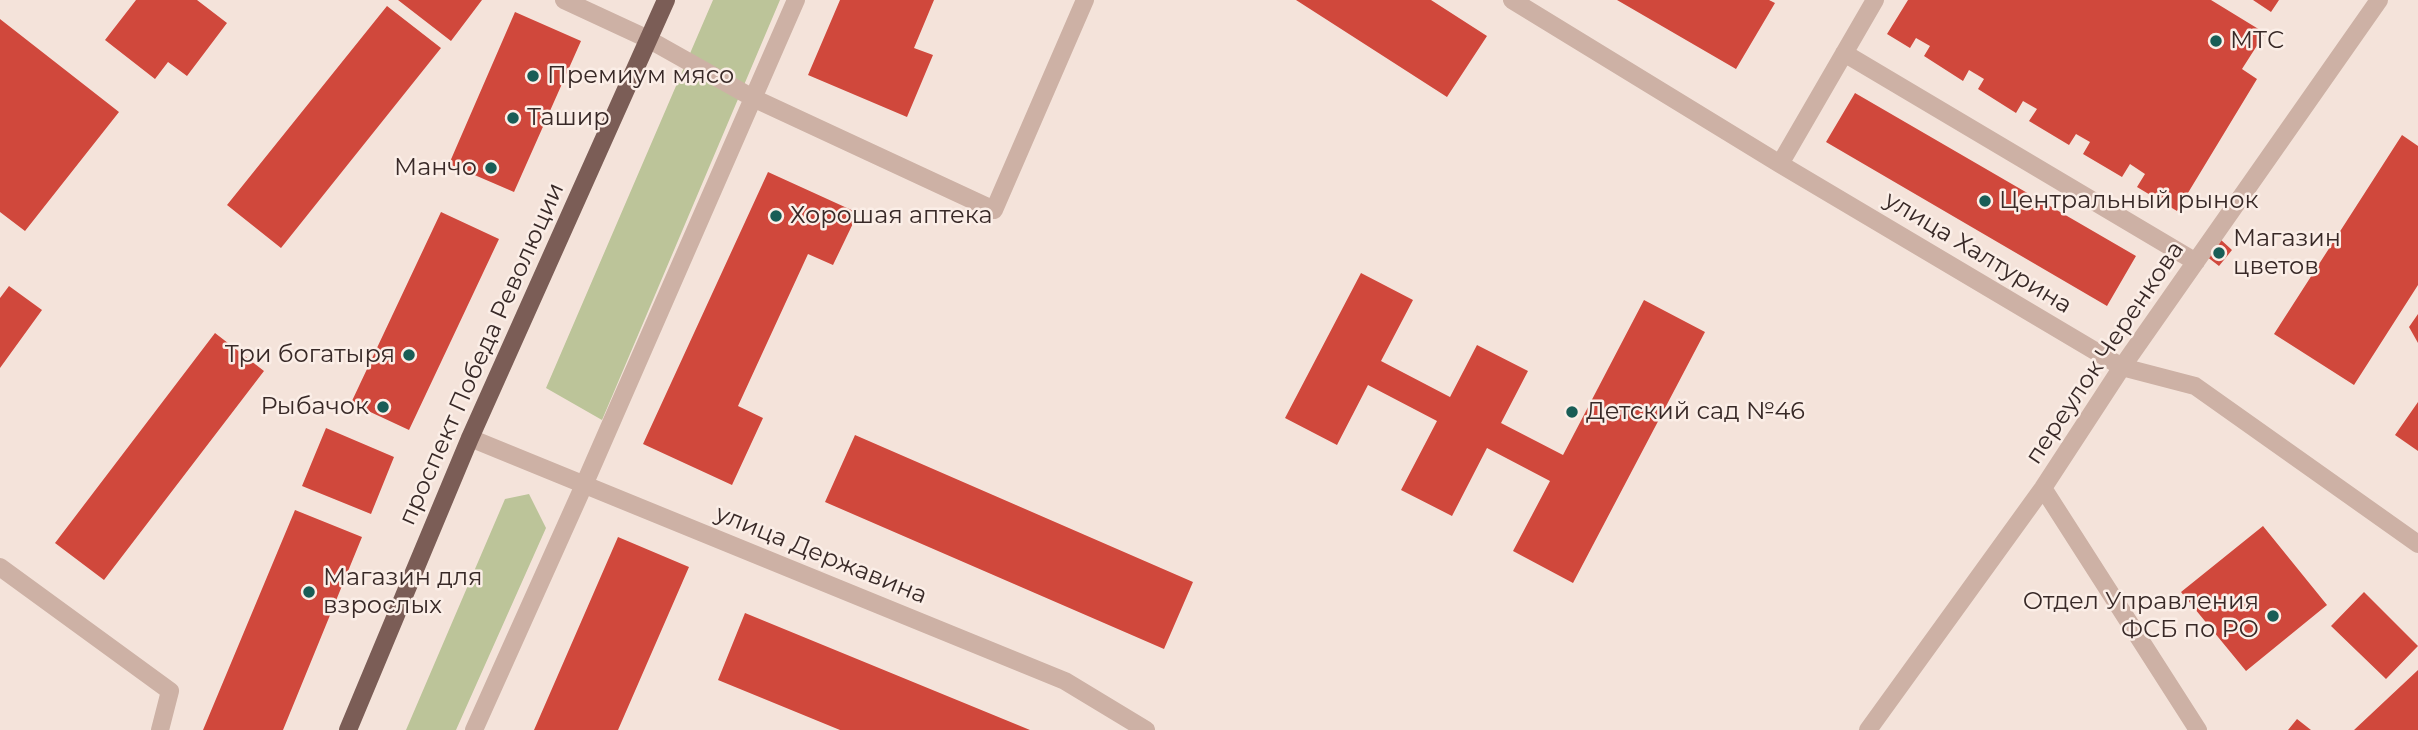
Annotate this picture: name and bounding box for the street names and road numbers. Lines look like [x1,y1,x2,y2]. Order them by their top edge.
street label: проспект Победа Революции [393,178,571,530]
street label: улица Халтурина [1879,186,2077,320]
street label: переулок Черенкова [2020,236,2190,470]
street label: улица Державина [711,499,931,611]

